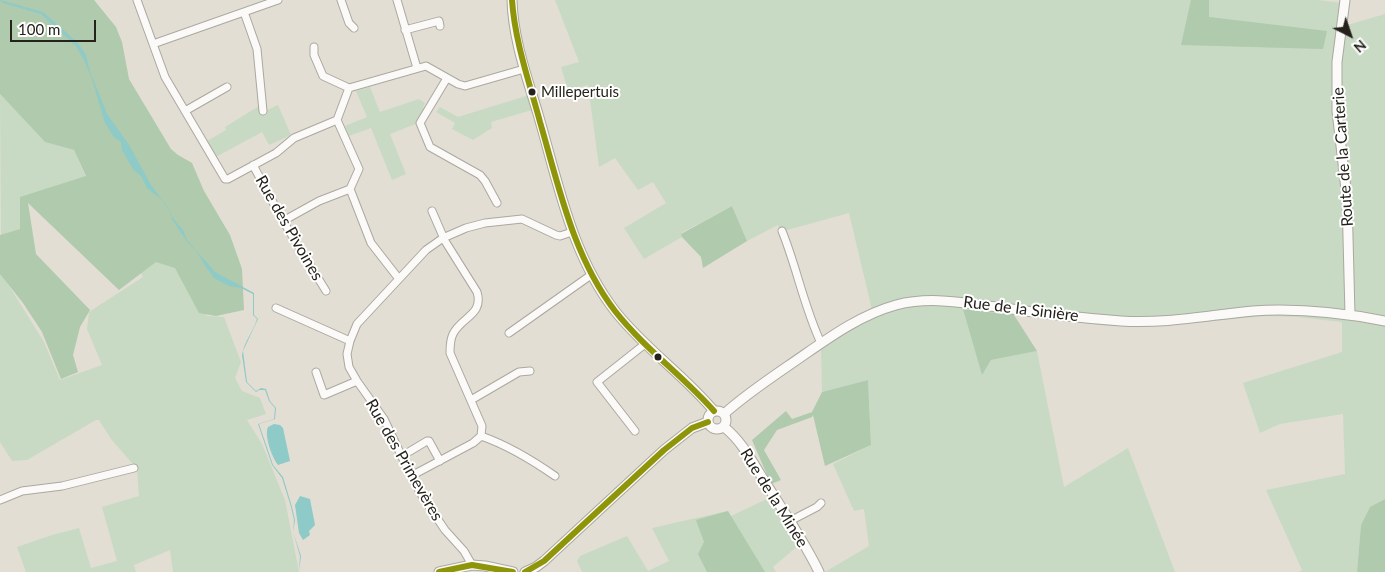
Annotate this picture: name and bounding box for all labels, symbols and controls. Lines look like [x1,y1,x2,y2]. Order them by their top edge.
scale bar [12,10,99,42]
north arrow [1325,10,1375,60]
text: 100 m [18,20,60,38]
text: N [1351,37,1370,57]
place label: Millepertuis [541,83,619,101]
marker: Millepertuis [527,87,537,97]
street label: Route de la Carterie [1329,87,1357,227]
street label: Rue des Pivoines [251,172,327,284]
street label: Rue de la Sinière [962,292,1080,326]
unlabelled marker [653,352,663,362]
street label: Rue des Primevères [361,396,447,524]
street label: Rue de la Minée [736,445,812,551]

